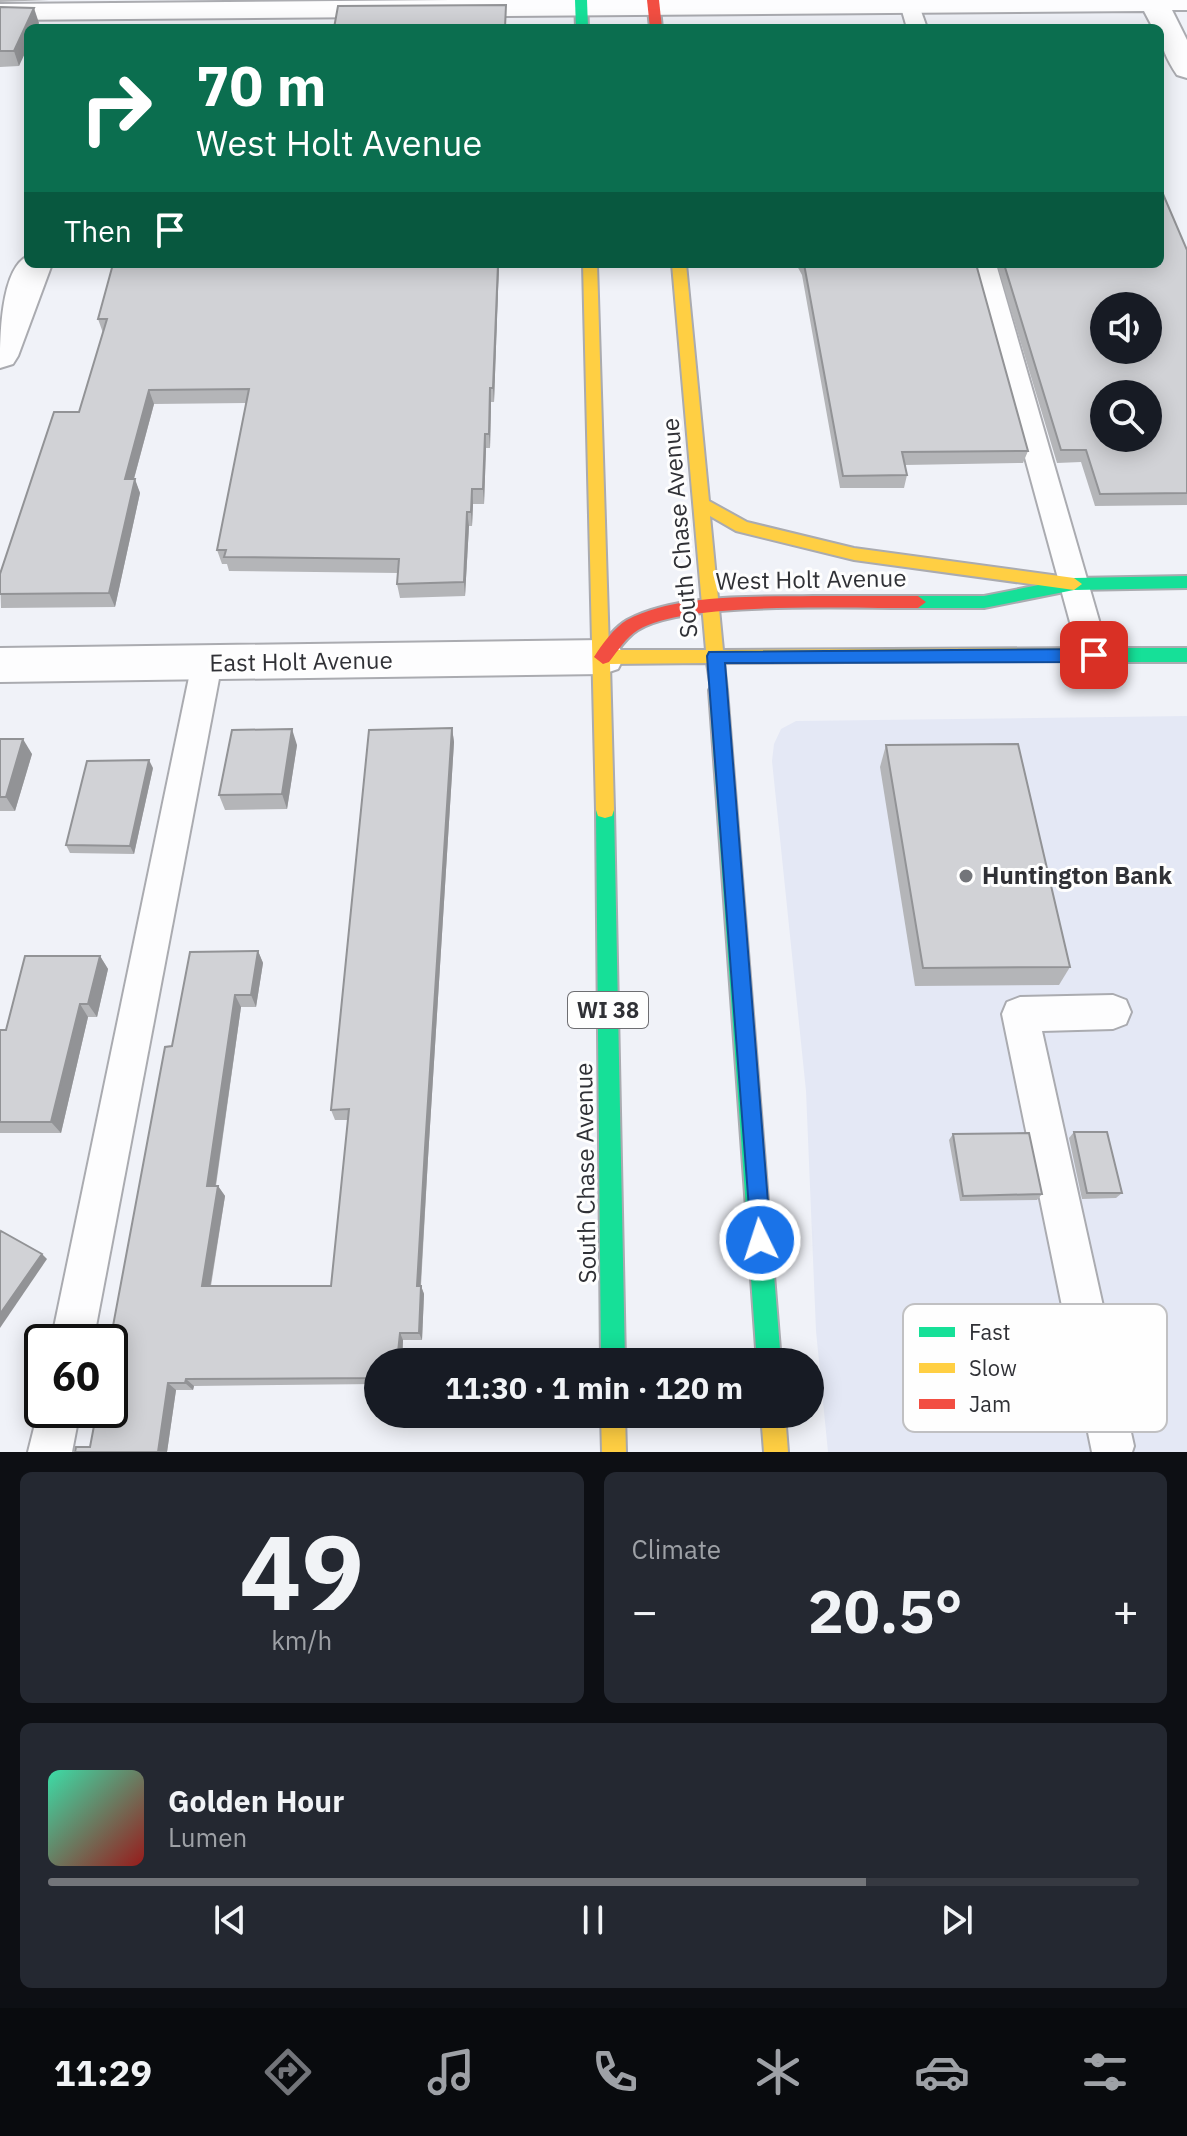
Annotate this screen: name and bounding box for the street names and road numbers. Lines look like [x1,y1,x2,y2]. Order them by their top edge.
street label: South Chase Avenue [653,417,705,639]
street label: West Holt Avenue [715,561,907,597]
street label: East Holt Avenue [209,643,393,679]
road number: WI 38 [568,992,648,1028]
street label: South Chase Avenue [567,1062,603,1284]

